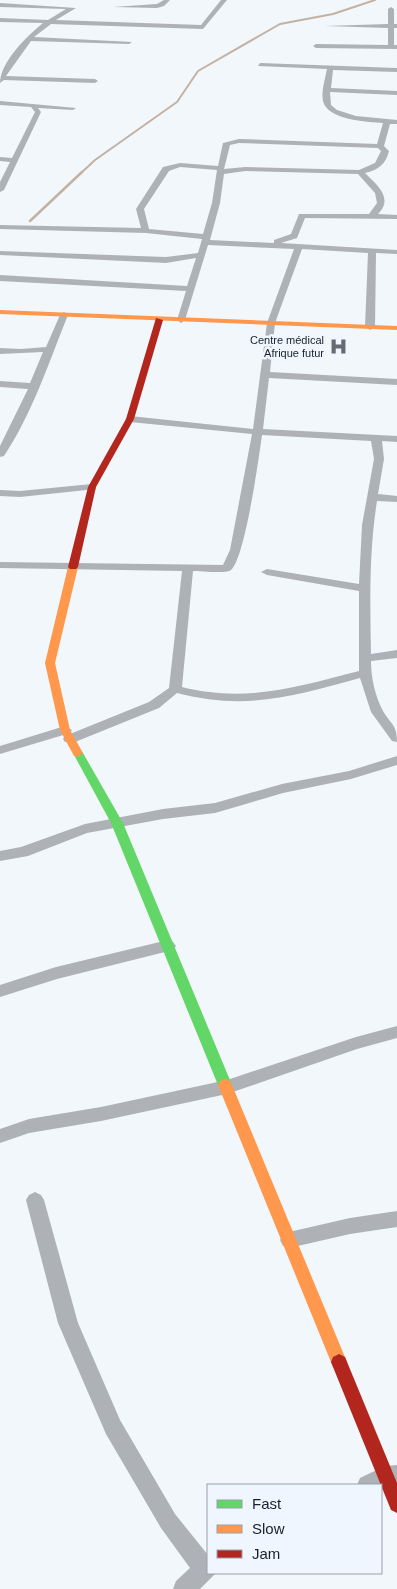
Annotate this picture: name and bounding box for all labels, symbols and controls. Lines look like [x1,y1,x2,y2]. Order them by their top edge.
place label: Centre médical Afrique futur [250,334,324,359]
hospital icon: Centre médical Afrique futur [328,336,348,356]
legend [207,1484,382,1574]
text: Fast [252,1495,282,1512]
text: Slow [252,1520,285,1537]
text: Jam [252,1545,280,1562]

